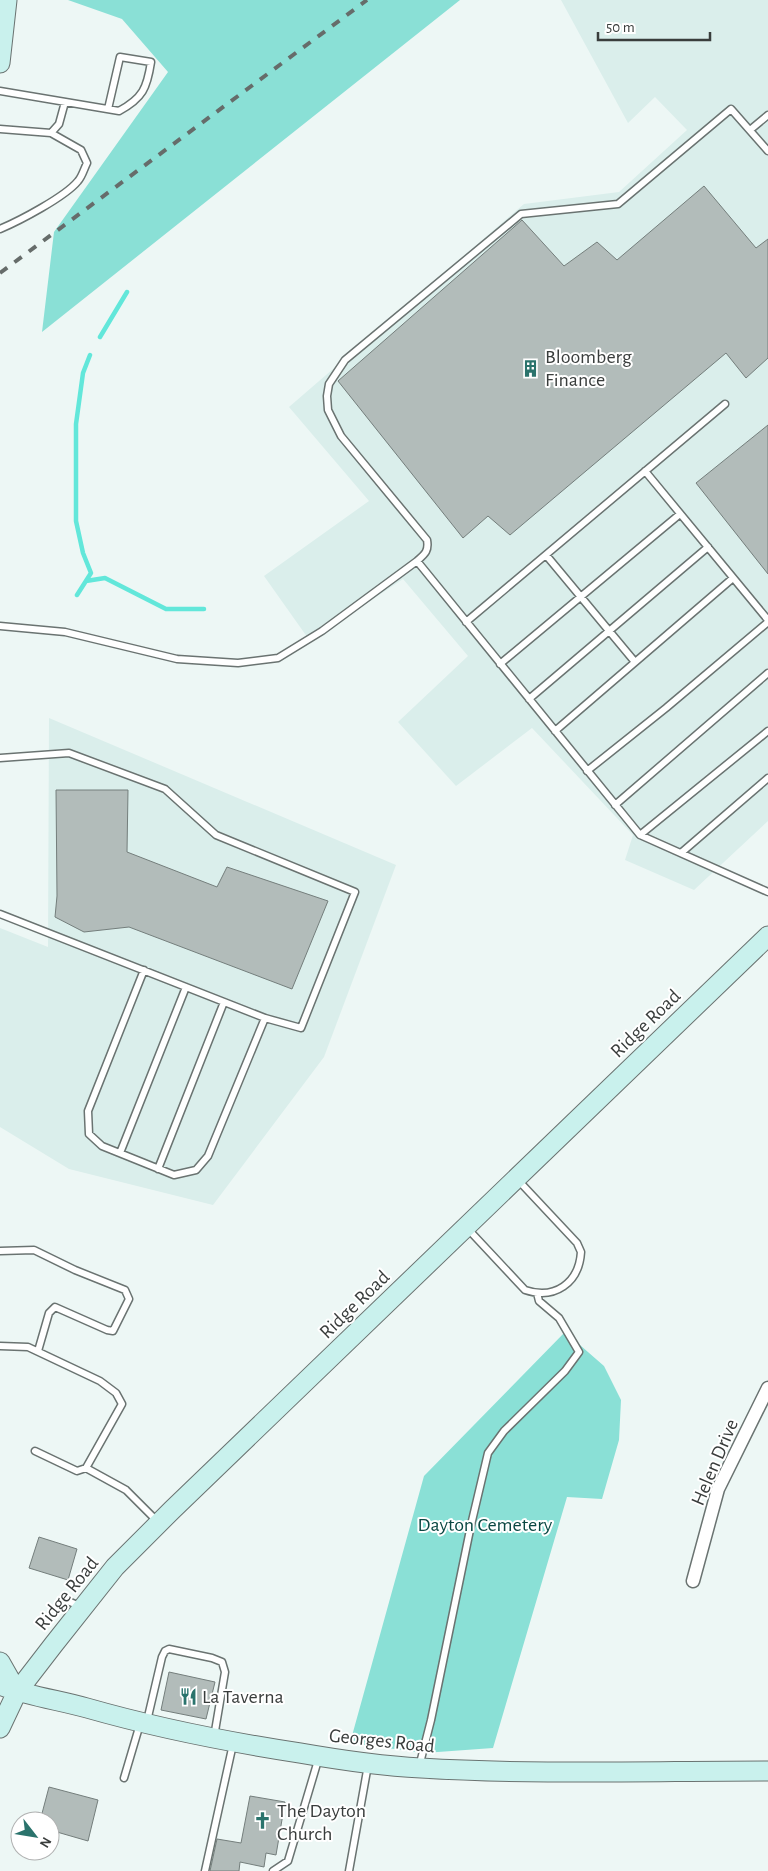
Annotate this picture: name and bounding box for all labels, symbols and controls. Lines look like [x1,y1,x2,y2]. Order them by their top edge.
scale bar [598,10,710,42]
text: 50 m [606,20,635,35]
place label: Bloomberg Finance [545,347,632,390]
building icon: Bloomberg Finance [521,358,541,378]
street label: Ridge Road [607,986,684,1062]
street label: Ridge Road [316,1267,393,1343]
street label: Helen Drive [688,1416,742,1509]
park label: Dayton Cemetery [418,1515,553,1535]
street label: Ridge Road [31,1553,102,1634]
restaurant icon: La Taverna [178,1686,198,1706]
place label: La Taverna [202,1687,284,1707]
street label: Georges Road [328,1725,436,1756]
place label: The Dayton Church [277,1801,366,1844]
north arrow [10,1811,60,1861]
church icon: The Dayton Church [253,1811,273,1831]
text: N [37,1834,54,1850]

